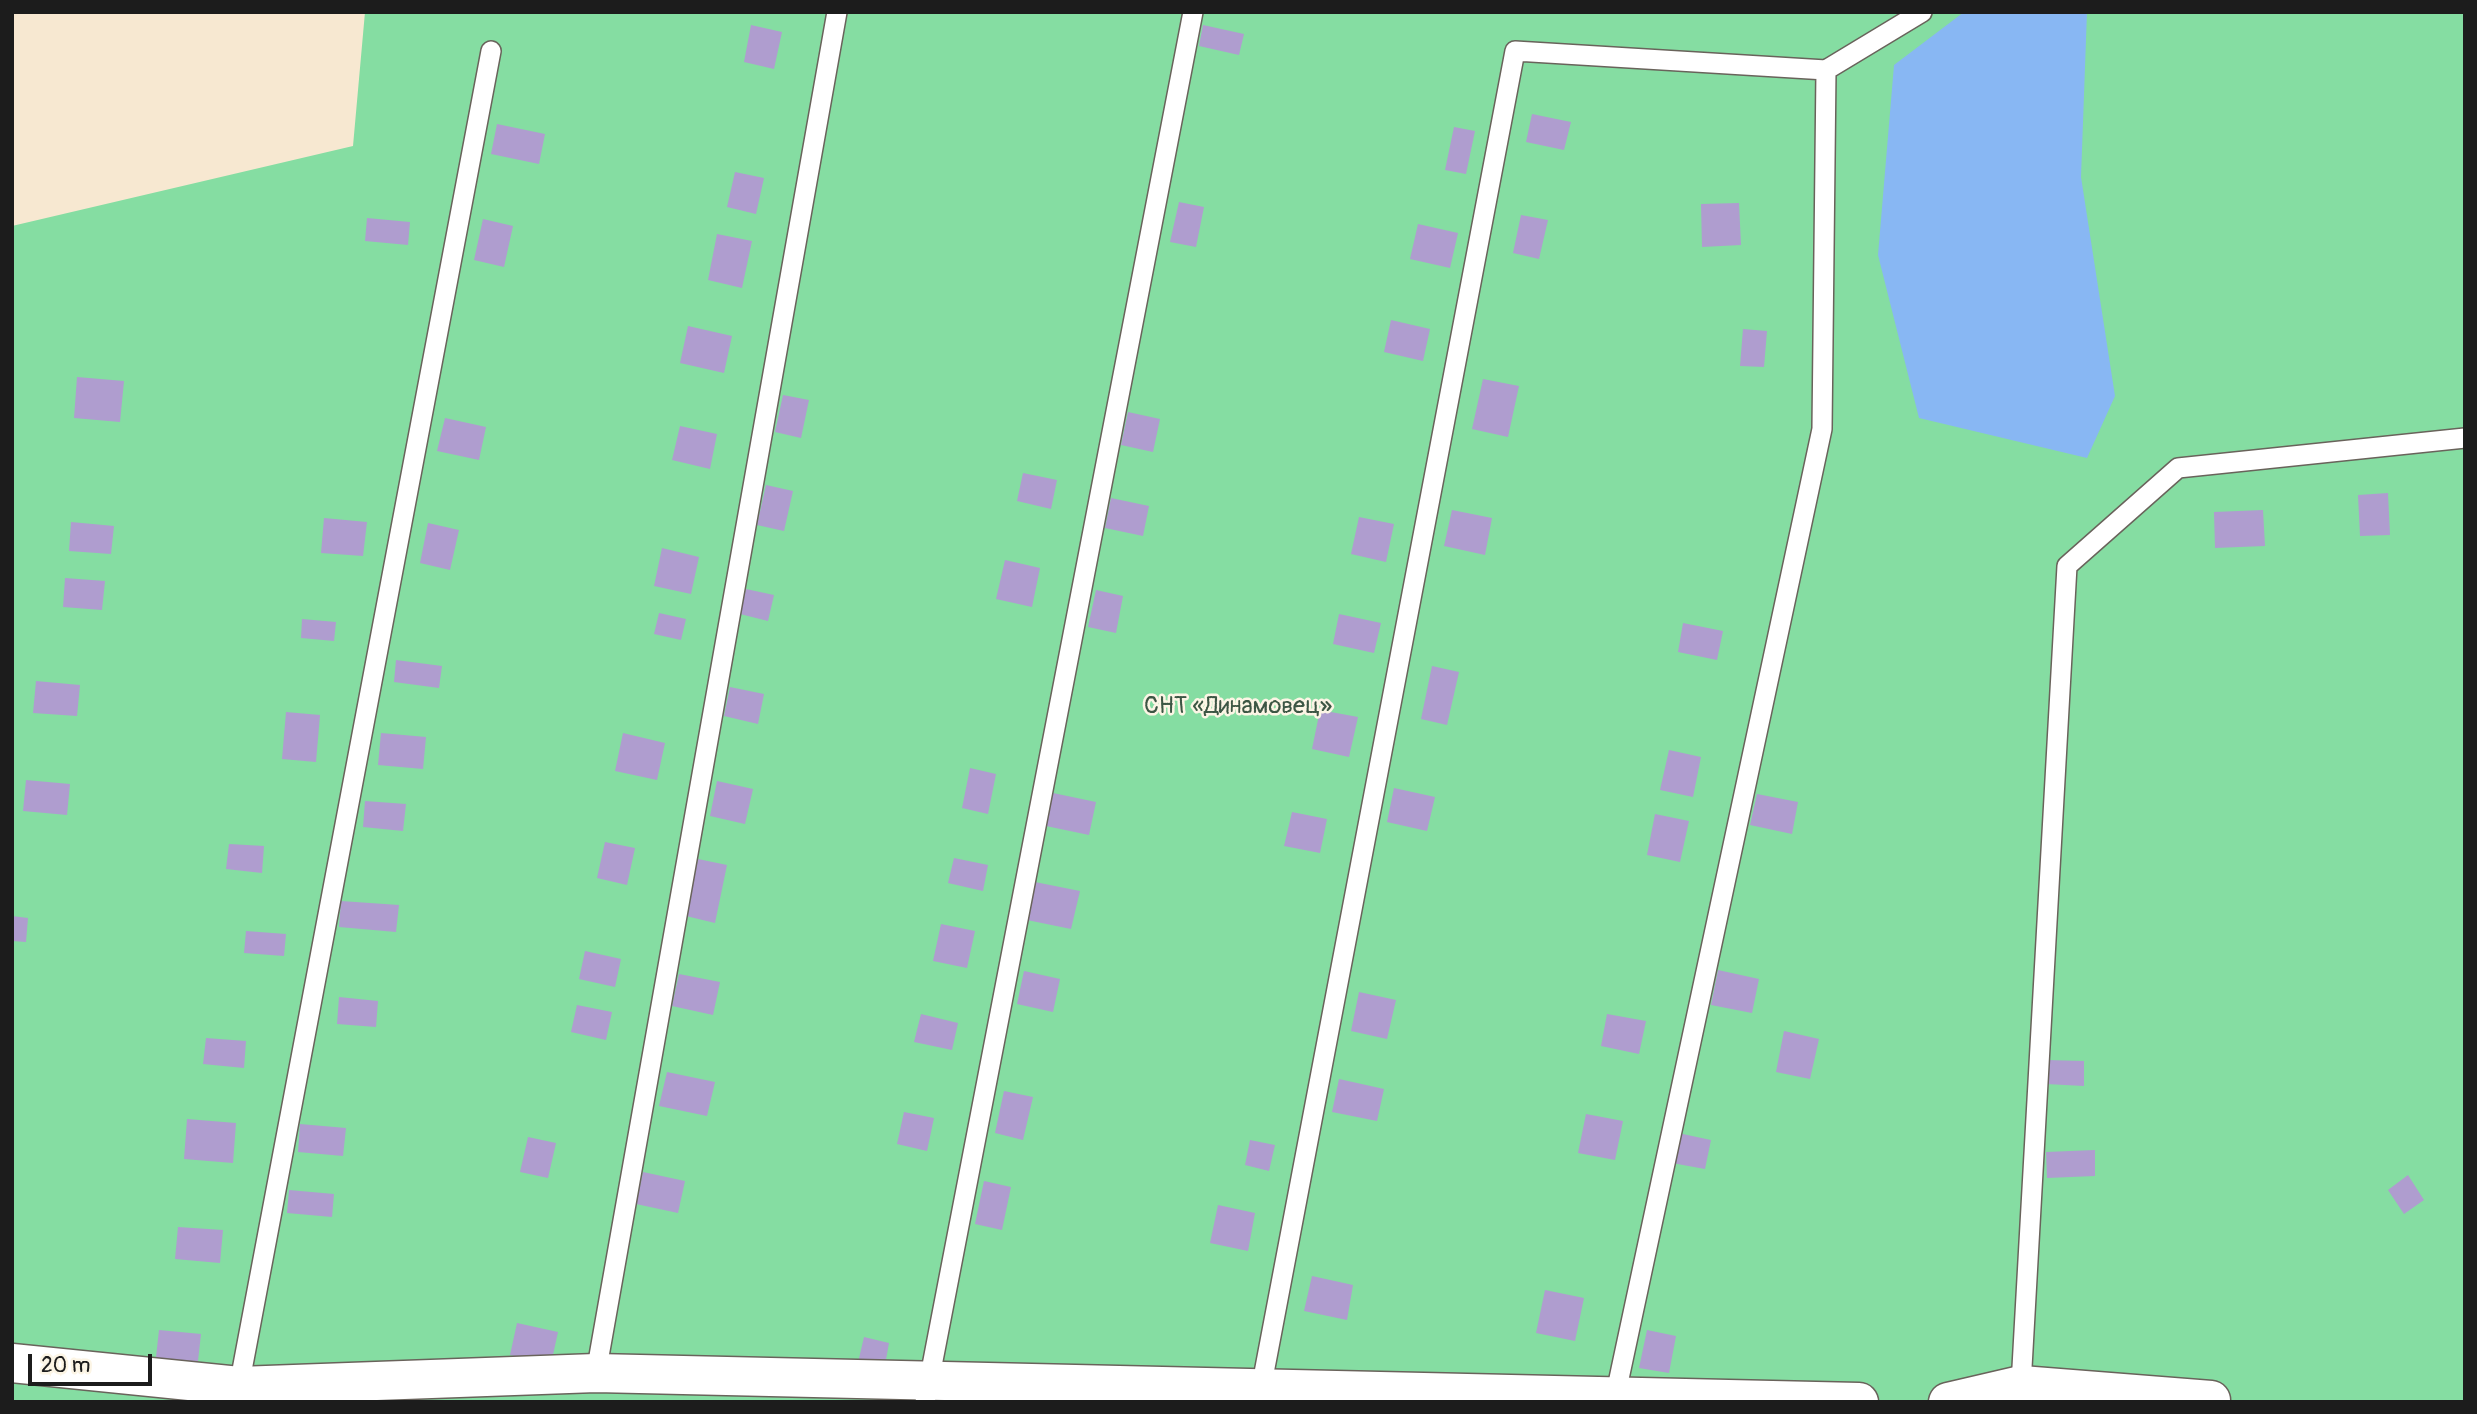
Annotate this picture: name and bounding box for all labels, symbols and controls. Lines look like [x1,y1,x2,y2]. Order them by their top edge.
park label: СНТ «Динамовец» [1144,693,1332,721]
scale bar [32,1340,156,1384]
text: 20 m [41,1352,90,1379]

